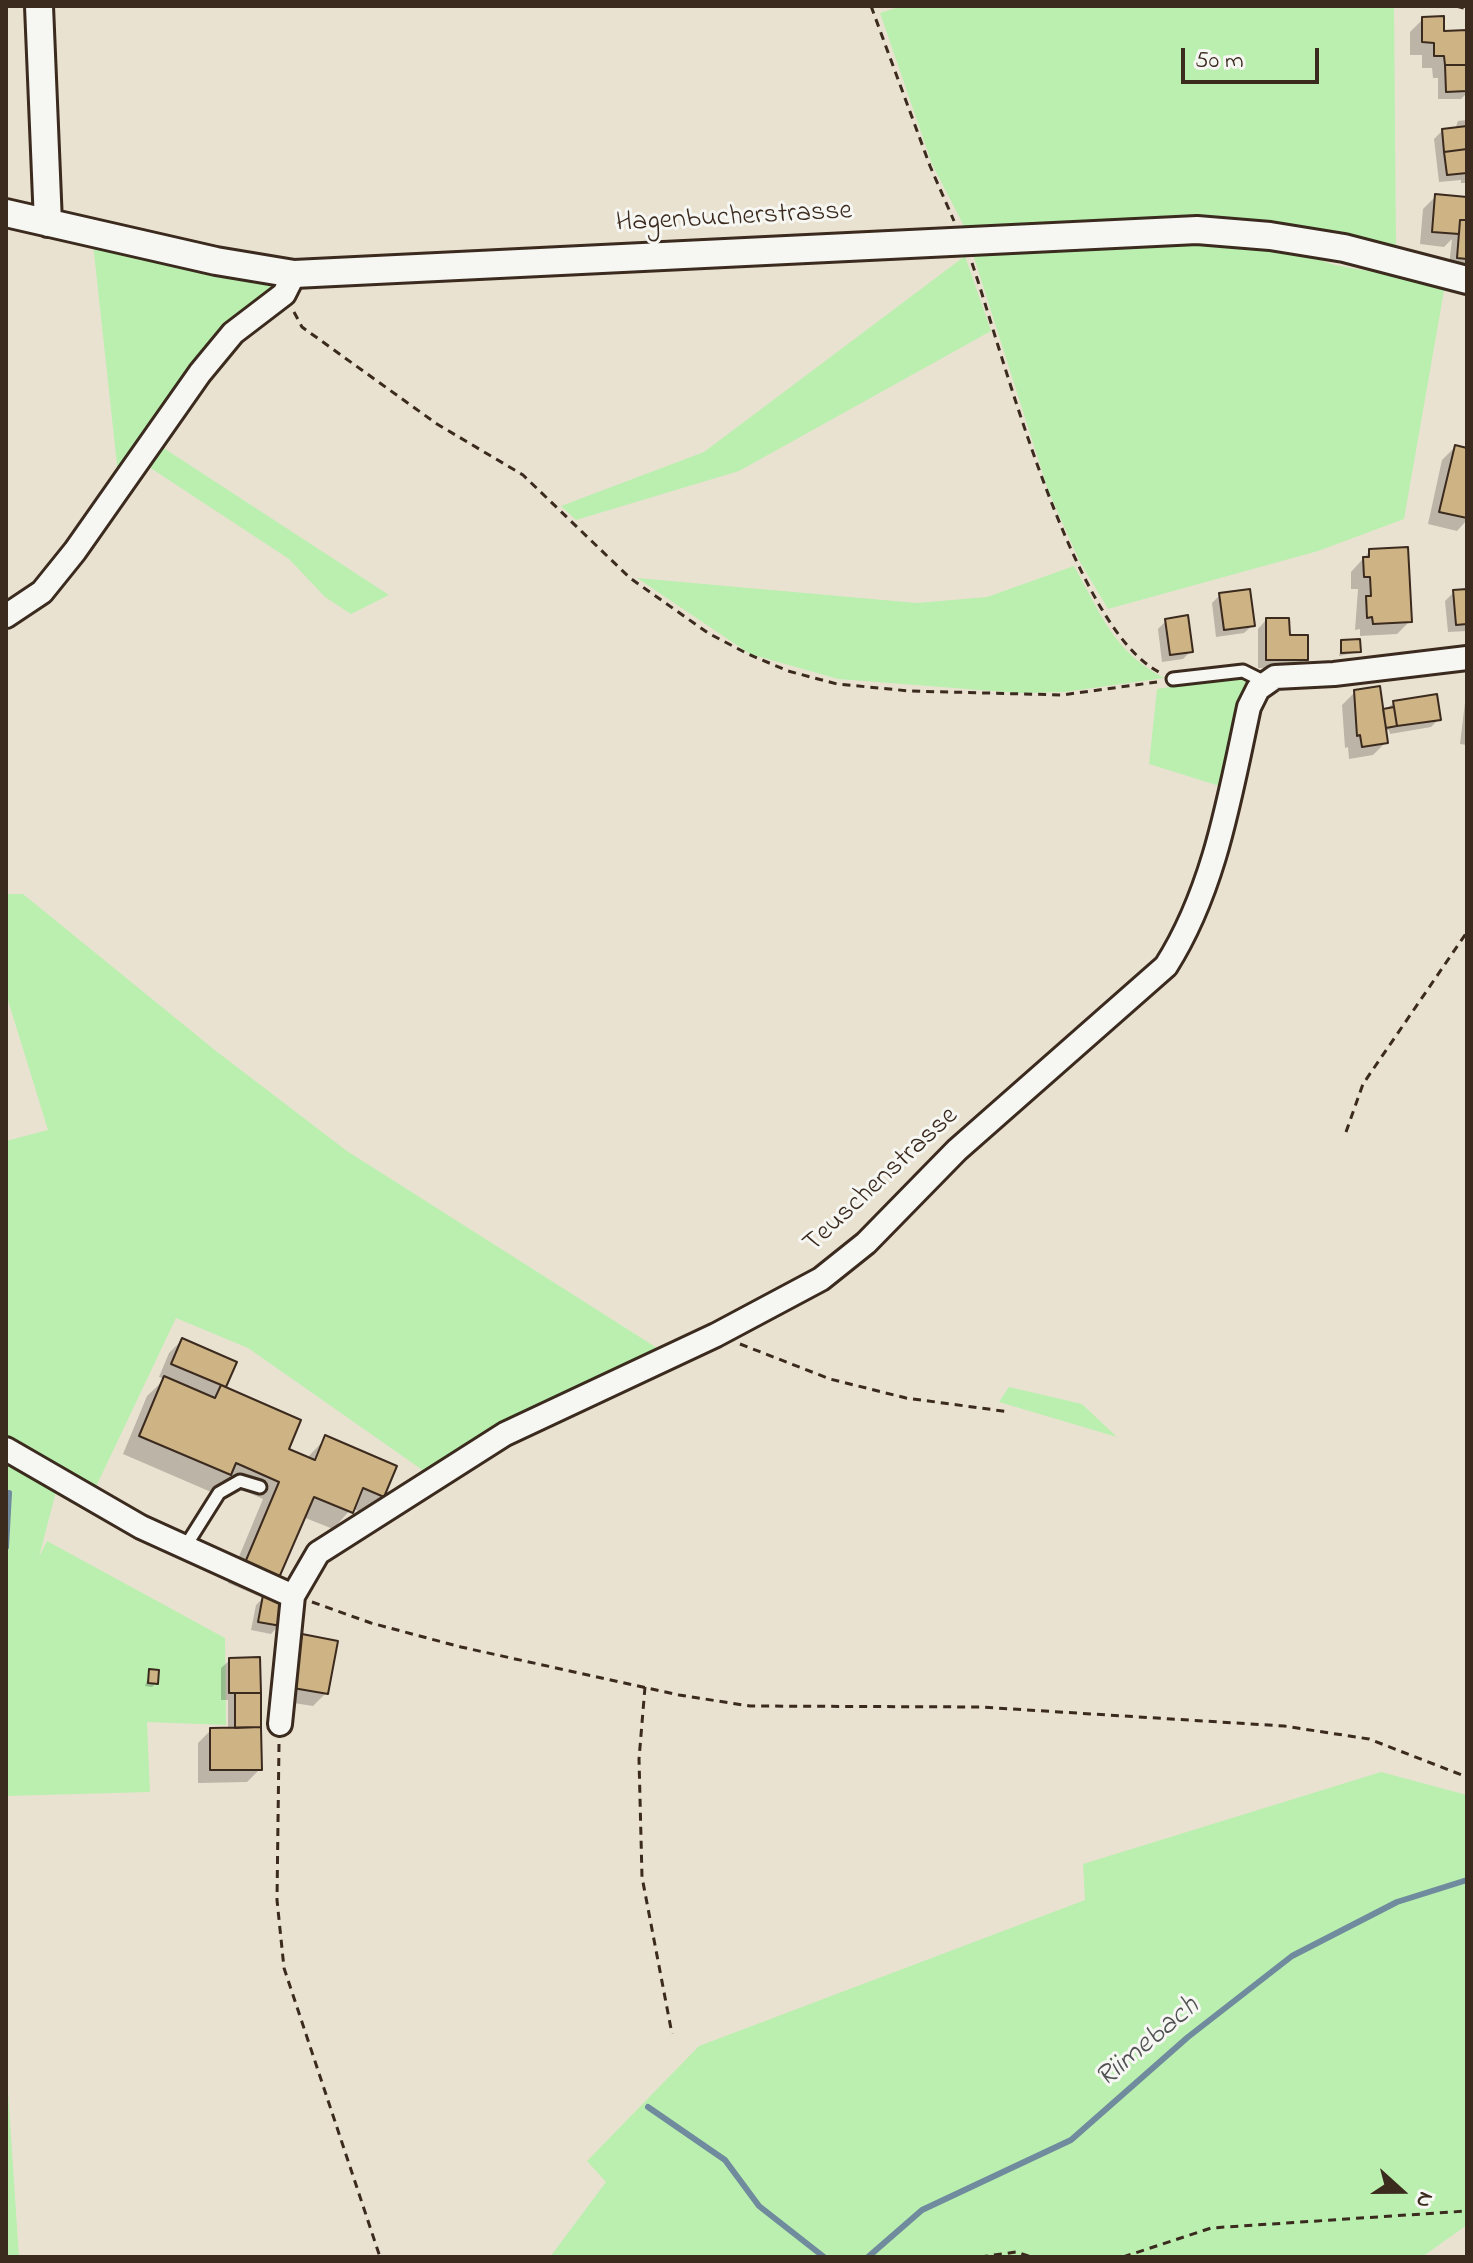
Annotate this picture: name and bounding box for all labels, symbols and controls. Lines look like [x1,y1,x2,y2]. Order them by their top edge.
scale bar [1185,32,1323,82]
text: 50 m [1195,44,1244,79]
street label: Hagenbucherstrasse [615,196,853,242]
street label: Teuschenstrasse [798,1101,966,1261]
water label: Riimebach [1090,1990,1208,2098]
north arrow [1361,2151,1441,2231]
text: N [1406,2187,1441,2212]

